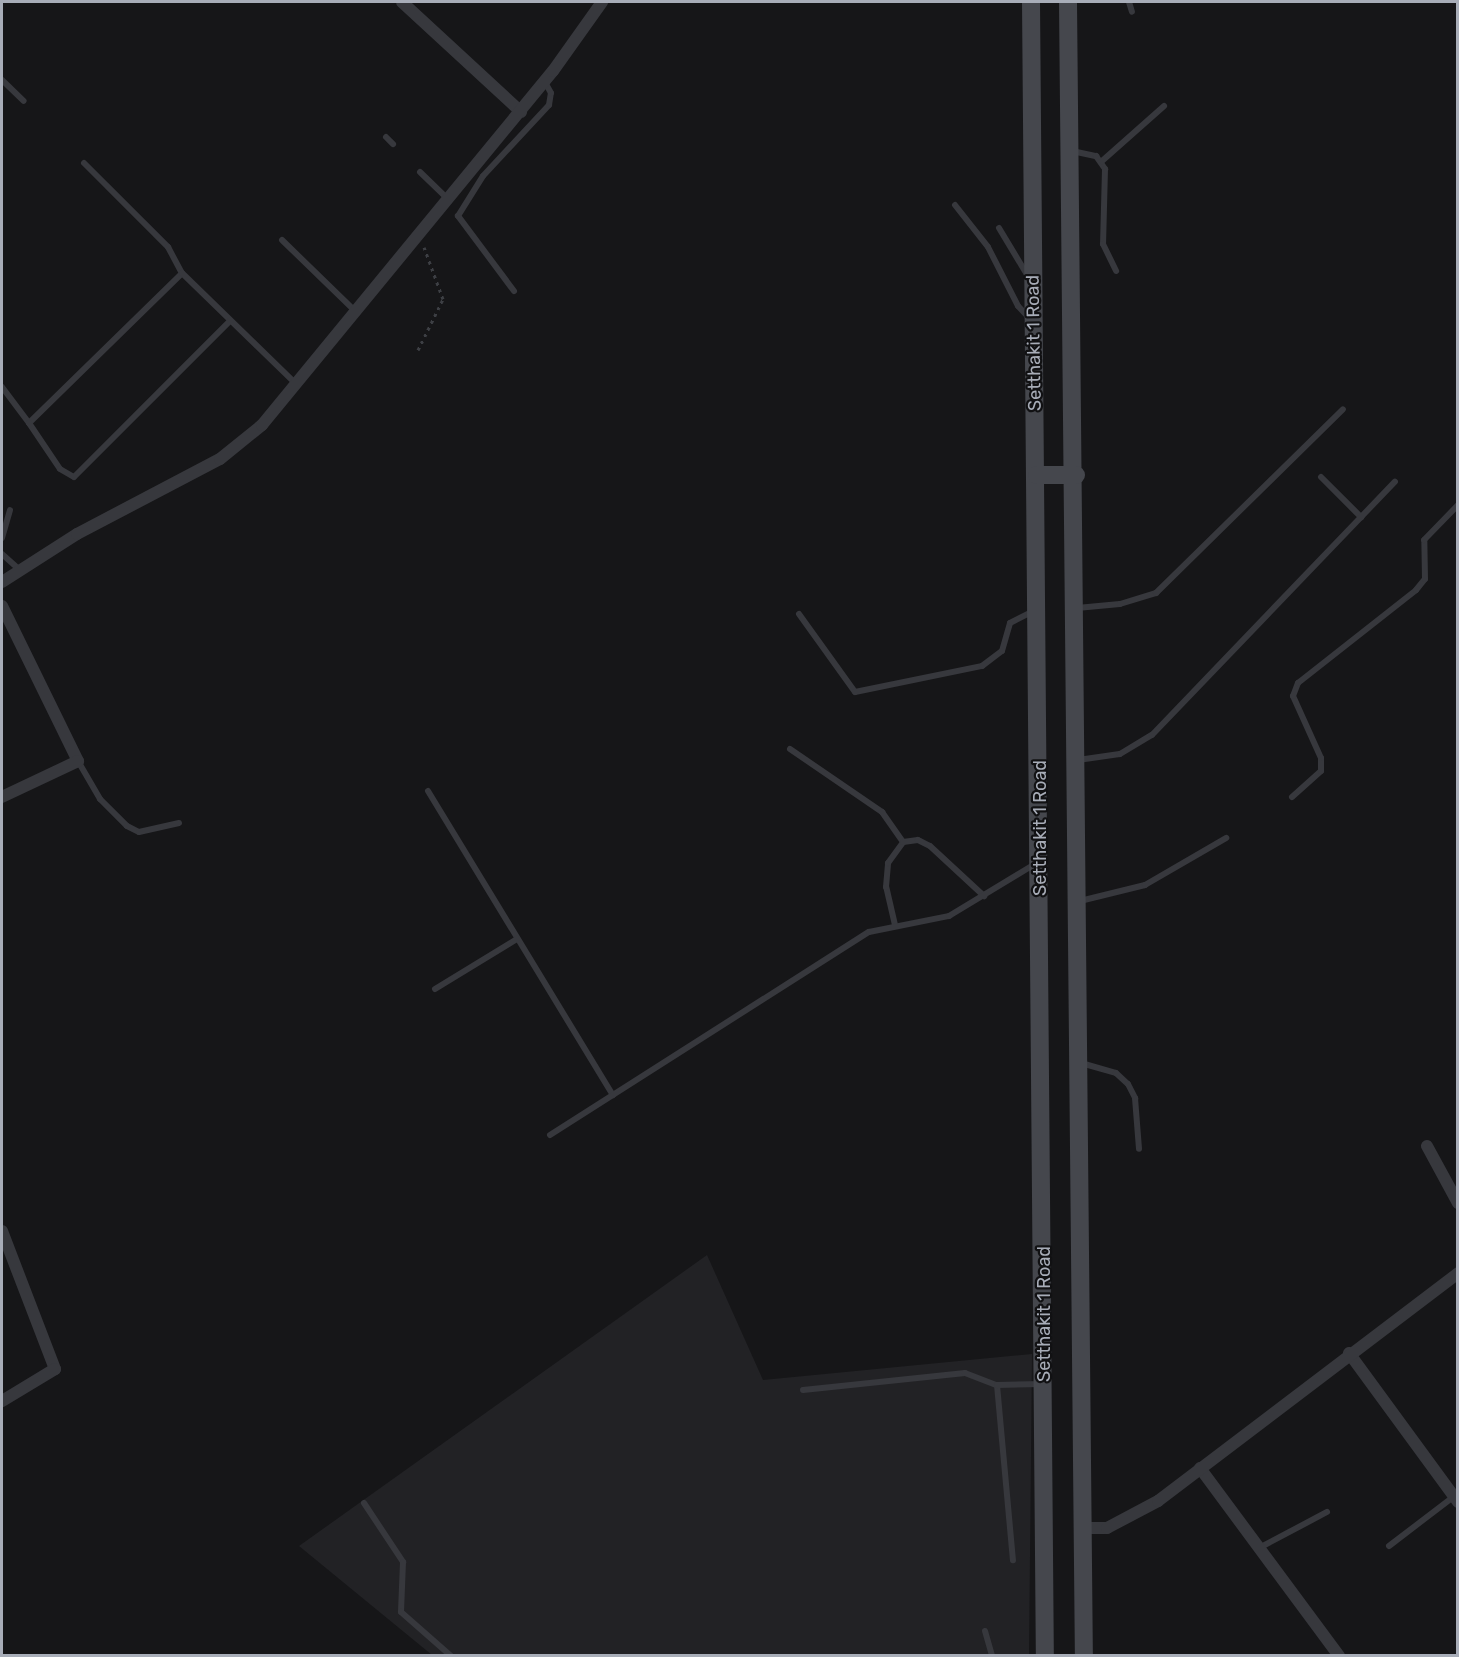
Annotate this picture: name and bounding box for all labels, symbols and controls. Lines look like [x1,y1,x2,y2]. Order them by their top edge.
street label: Setthakit 1 Road [1022,275,1046,411]
street label: Setthakit 1 Road [1029,760,1051,896]
street label: Setthakit 1 Road [1033,1246,1055,1382]

